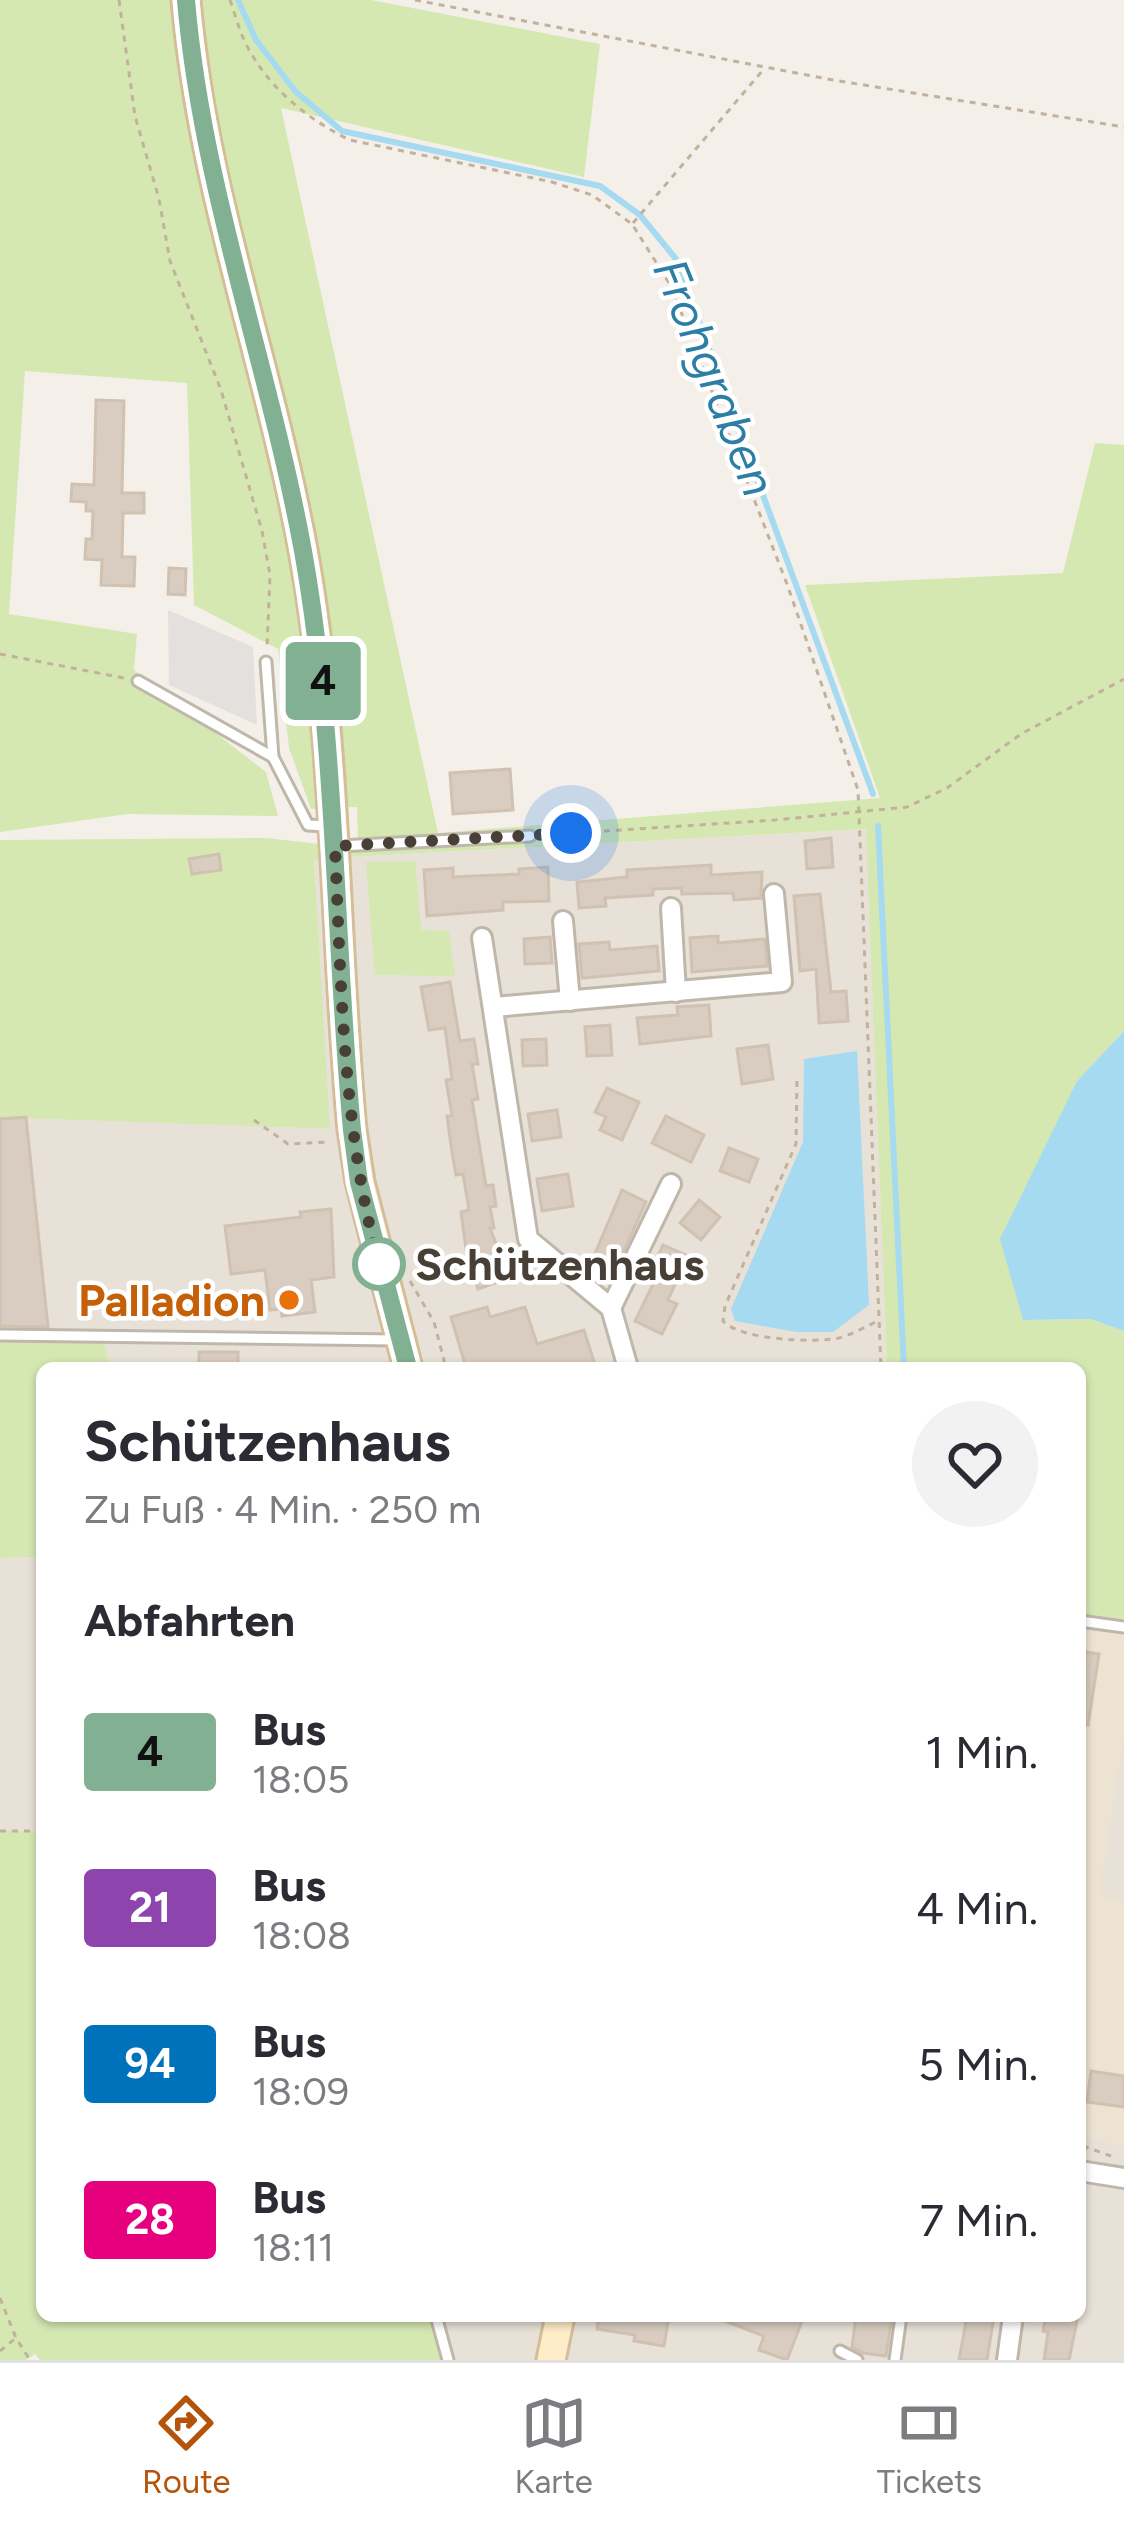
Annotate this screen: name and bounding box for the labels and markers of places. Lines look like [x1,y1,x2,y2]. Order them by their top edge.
place label: Schützenhaus [415,1237,704,1291]
marker: Schützenhaus [354,1239,404,1289]
place label: Palladion [78,1273,265,1327]
marker: Palladion [276,1287,302,1313]

